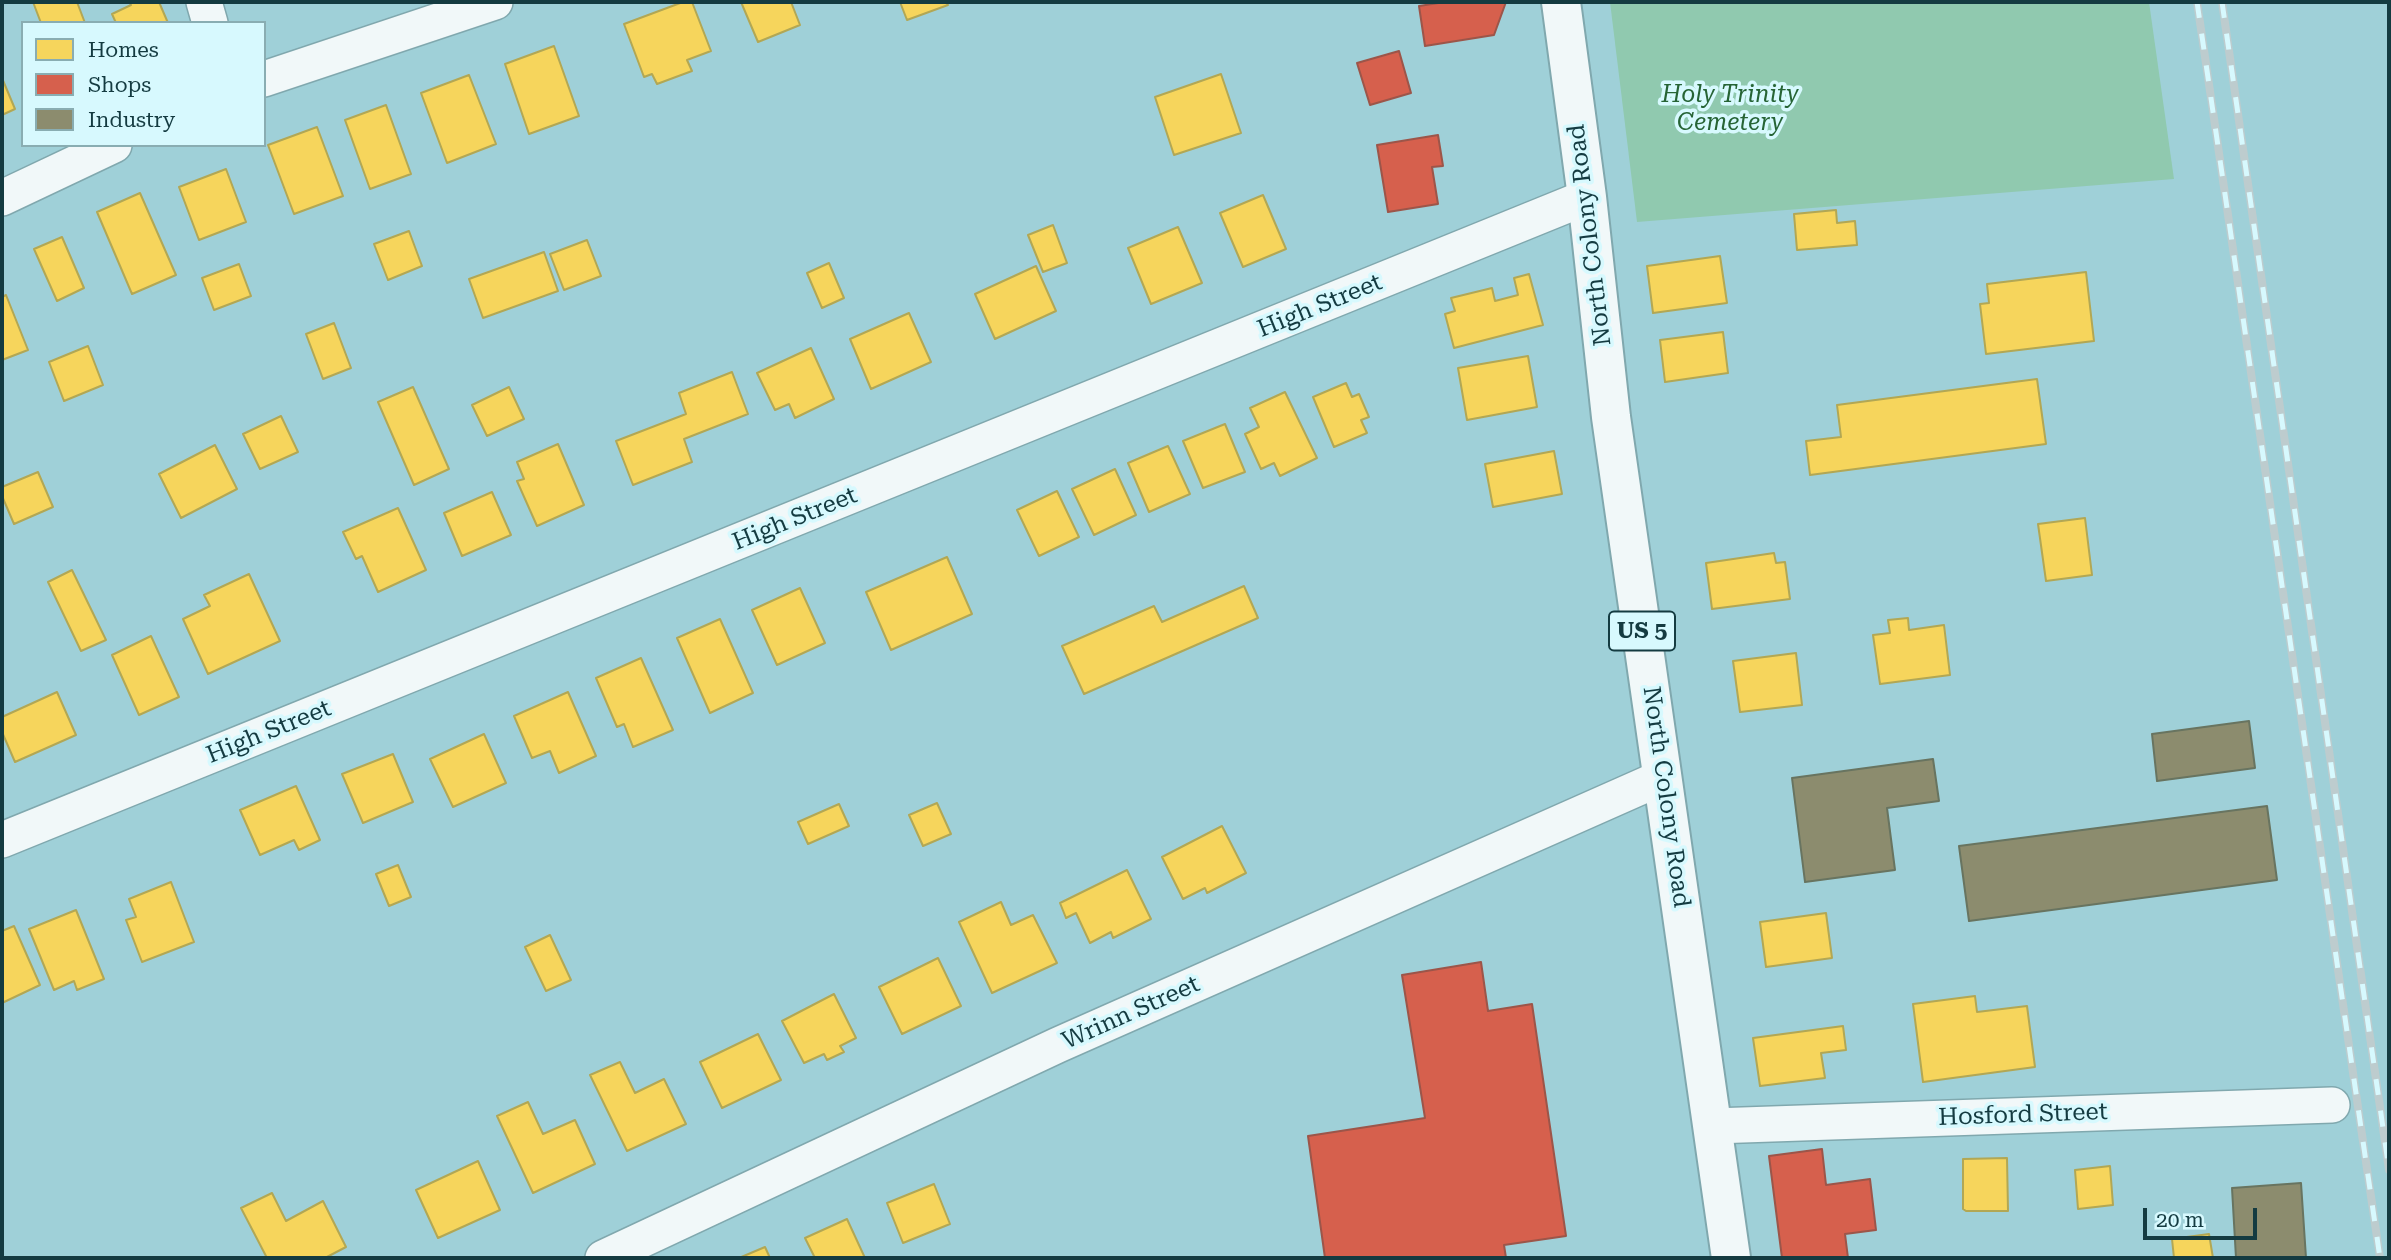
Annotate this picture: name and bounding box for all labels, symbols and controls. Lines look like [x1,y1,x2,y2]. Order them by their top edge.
legend [21,21,266,147]
text: Homes [88,38,159,62]
text: Shops [88,73,151,97]
park label: Holy Trinity Cemetery [1662,81,1798,137]
text: Industry [88,108,175,132]
street label: North Colony Road [1562,123,1618,347]
street label: High Street [1254,268,1386,344]
street label: High Street [729,481,861,557]
road number: US 5 [1609,611,1675,650]
street label: North Colony Road [1636,685,1696,909]
street label: High Street [203,694,335,770]
street label: Wrinn Street [1058,970,1204,1056]
street label: Hosford Street [1938,1098,2108,1132]
scale bar [2146,1194,2260,1238]
text: 20 m [2156,1208,2204,1232]

